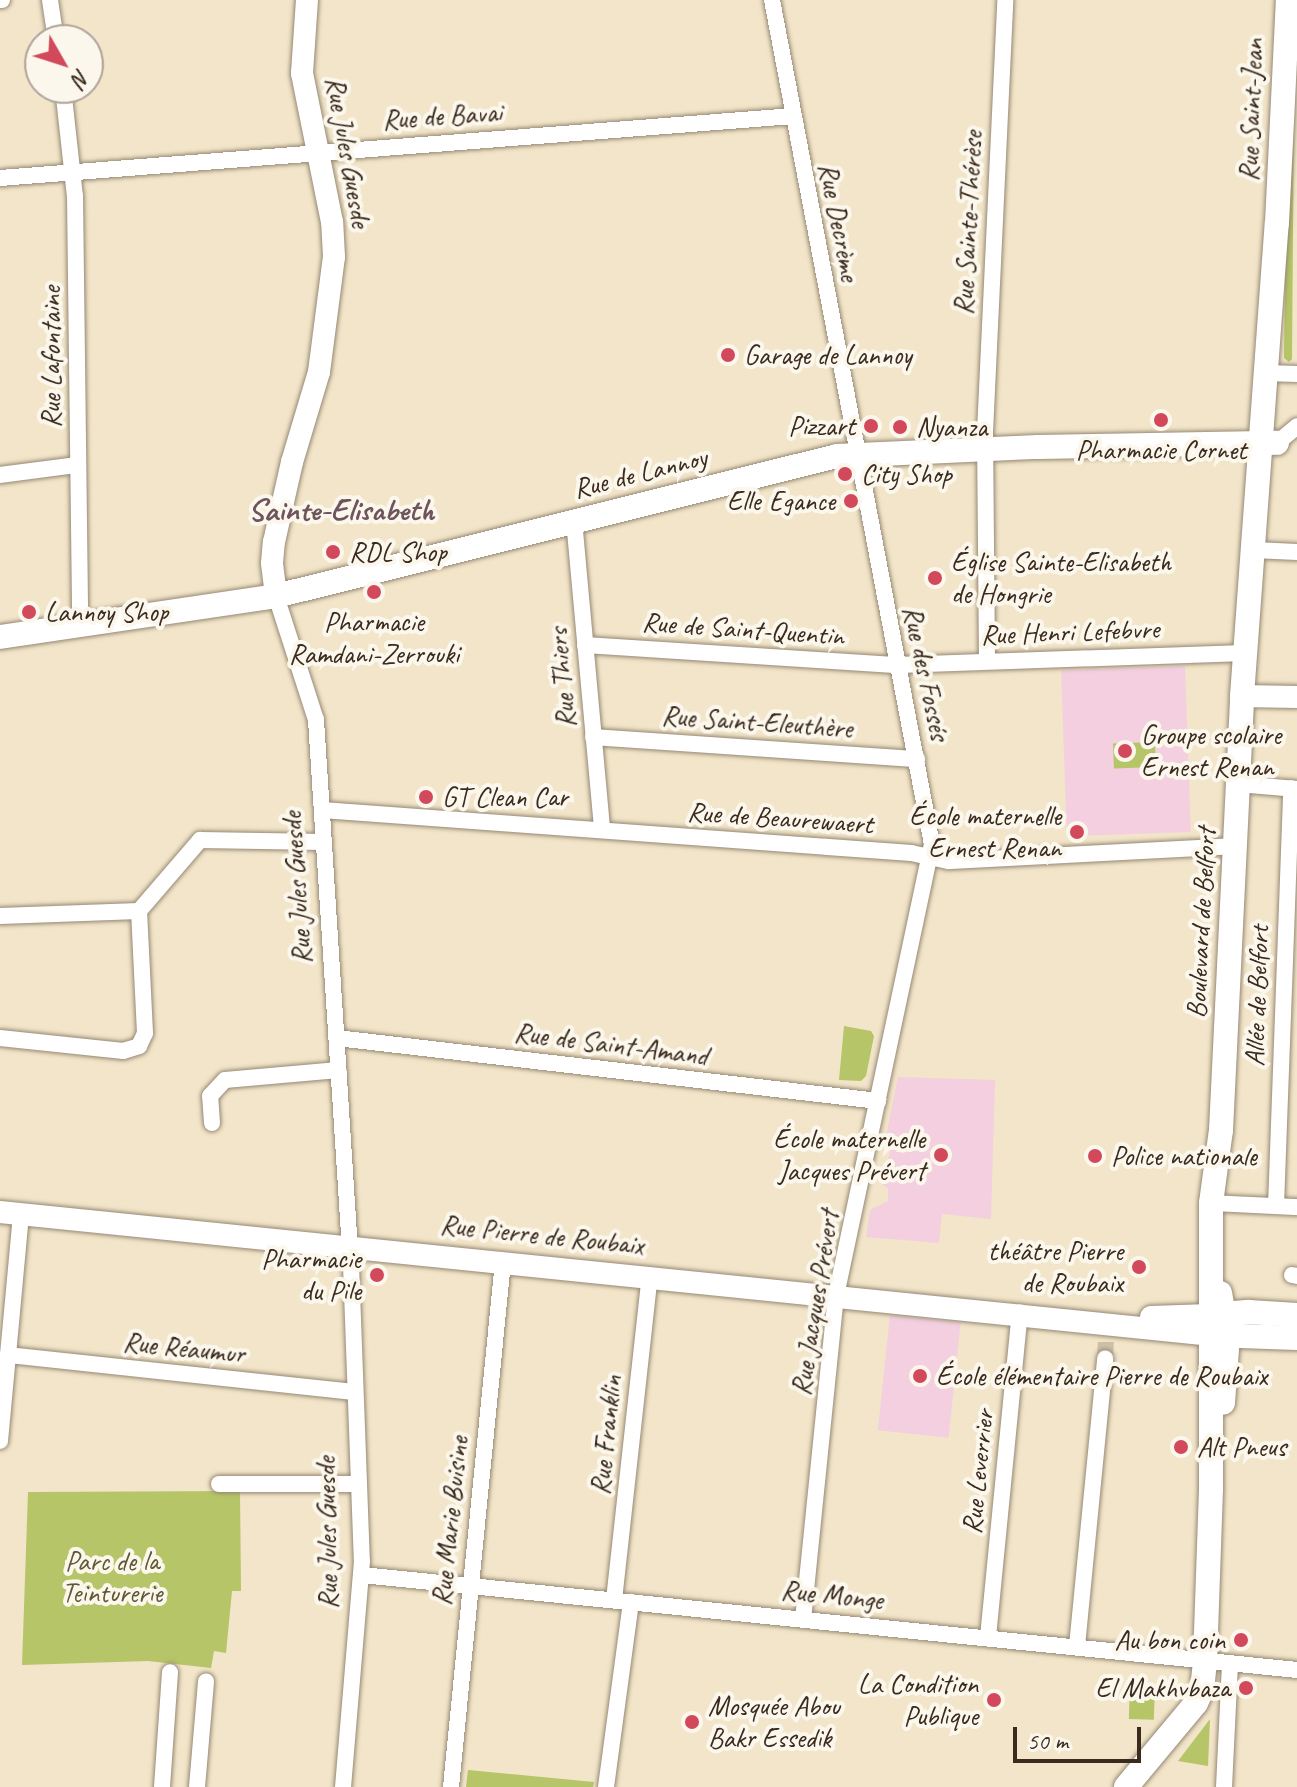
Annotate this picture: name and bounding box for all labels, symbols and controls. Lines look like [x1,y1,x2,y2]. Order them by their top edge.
north arrow [24,24,104,104]
street label: Rue Saint-Jean [1232,38,1270,182]
text: N [66,64,96,92]
street label: Rue Jules Guesde [318,74,378,230]
street label: Rue de Bavai [381,95,503,137]
street label: Rue Sainte-Thérèse [946,130,990,316]
street label: Rue Decrème [811,160,867,284]
street label: Rue Lafontaine [34,286,68,428]
place label: Garage de Lannoy [744,338,913,372]
marker: Garage de Lannoy [719,346,737,364]
place label: Pizzart [788,409,855,443]
place label: Nyanza [916,410,987,444]
marker: Pharmacie Cornet [1152,411,1170,429]
marker: Pizzart [862,417,880,435]
marker: Nyanza [891,418,909,436]
place label: Pharmacie Cornet [1076,433,1246,467]
street label: Rue de Lannoy [570,440,710,506]
place label: City Shop [861,457,953,491]
marker: City Shop [836,465,854,483]
place label: Elle Egance [726,484,835,518]
district label: Sainte-Elisabeth [248,491,434,529]
marker: Elle Egance [842,492,860,510]
place label: RDL Shop [349,535,447,569]
marker: RDL Shop [324,543,342,561]
place label: Église Sainte-Elisabeth de Hongrie [951,545,1171,611]
marker: Église Sainte-Elisabeth de Hongrie [926,569,944,587]
marker: Pharmacie Ramdani-Zerrouki [365,583,383,601]
place label: Lannoy Shop [45,595,168,629]
marker: Lannoy Shop [20,603,38,621]
street label: Rue des Fossés [895,603,957,743]
place label: Pharmacie Ramdani-Zerrouki [289,605,459,671]
street label: Rue de Saint-Quentin [641,605,845,653]
street label: Rue Henri Lefebvre [980,612,1160,652]
street label: Rue Thiers [541,626,583,730]
street label: Rue Saint-Eleuthère [660,699,854,745]
place label: Groupe scolaire Ernest Renan [1141,718,1281,784]
marker: Groupe scolaire Ernest Renan [1116,742,1134,760]
place label: GT Clean Car [442,780,569,814]
marker: GT Clean Car [417,788,435,806]
street label: Rue de Beaurewaert [686,795,874,841]
place label: École maternelle Ernest Renan [909,799,1061,865]
street label: Rue Jules Guesde [275,811,319,965]
marker: École maternelle Ernest Renan [1068,823,1086,841]
street label: Boulevard de Belfort [1179,827,1223,1019]
street label: Allée de Belfort [1238,925,1276,1067]
street label: Rue de Saint-Amand [512,1015,710,1073]
place label: École maternelle Jacques Prévert [773,1122,925,1188]
place label: Police nationale [1111,1139,1257,1173]
marker: École maternelle Jacques Prévert [932,1146,950,1164]
marker: Police nationale [1086,1147,1104,1165]
street label: Rue Pierre de Roubaix [439,1208,645,1262]
street label: Rue Jacques Prévert [784,1208,846,1398]
place label: théâtre Pierre de Roubaix [988,1234,1123,1300]
place label: Pharmacie du Pile [261,1242,361,1308]
marker: théâtre Pierre de Roubaix [1130,1258,1148,1276]
marker: Pharmacie du Pile [368,1266,386,1284]
street label: Rue Réaumur [121,1325,247,1371]
place label: École élémentaire Pierre de Roubaix [936,1359,1268,1393]
marker: École élémentaire Pierre de Roubaix [911,1367,929,1385]
street label: Rue Franklin [583,1373,629,1497]
street label: Rue Leverrier [955,1408,1001,1536]
place label: Alt Pneus [1197,1430,1286,1464]
street label: Rue Marie Buisine [424,1434,476,1608]
marker: Alt Pneus [1172,1438,1190,1456]
street label: Rue Jules Guesde [309,1457,345,1609]
park label: Parc de la Teinturerie [62,1544,162,1610]
street label: Rue Monge [779,1573,885,1617]
place label: Au bon coin [1115,1623,1225,1657]
marker: Au bon coin [1232,1631,1250,1649]
place label: La Condition Publique [858,1667,978,1733]
place label: El Makhvbaza [1095,1671,1230,1705]
marker: El Makhvbaza [1237,1679,1255,1697]
place label: Mosquée Abou Bakr Essedik [708,1689,840,1755]
marker: La Condition Publique [985,1691,1003,1709]
scale bar [1017,1711,1145,1761]
marker: Mosquée Abou Bakr Essedik [683,1713,701,1731]
text: 50 m [1027,1726,1068,1756]

